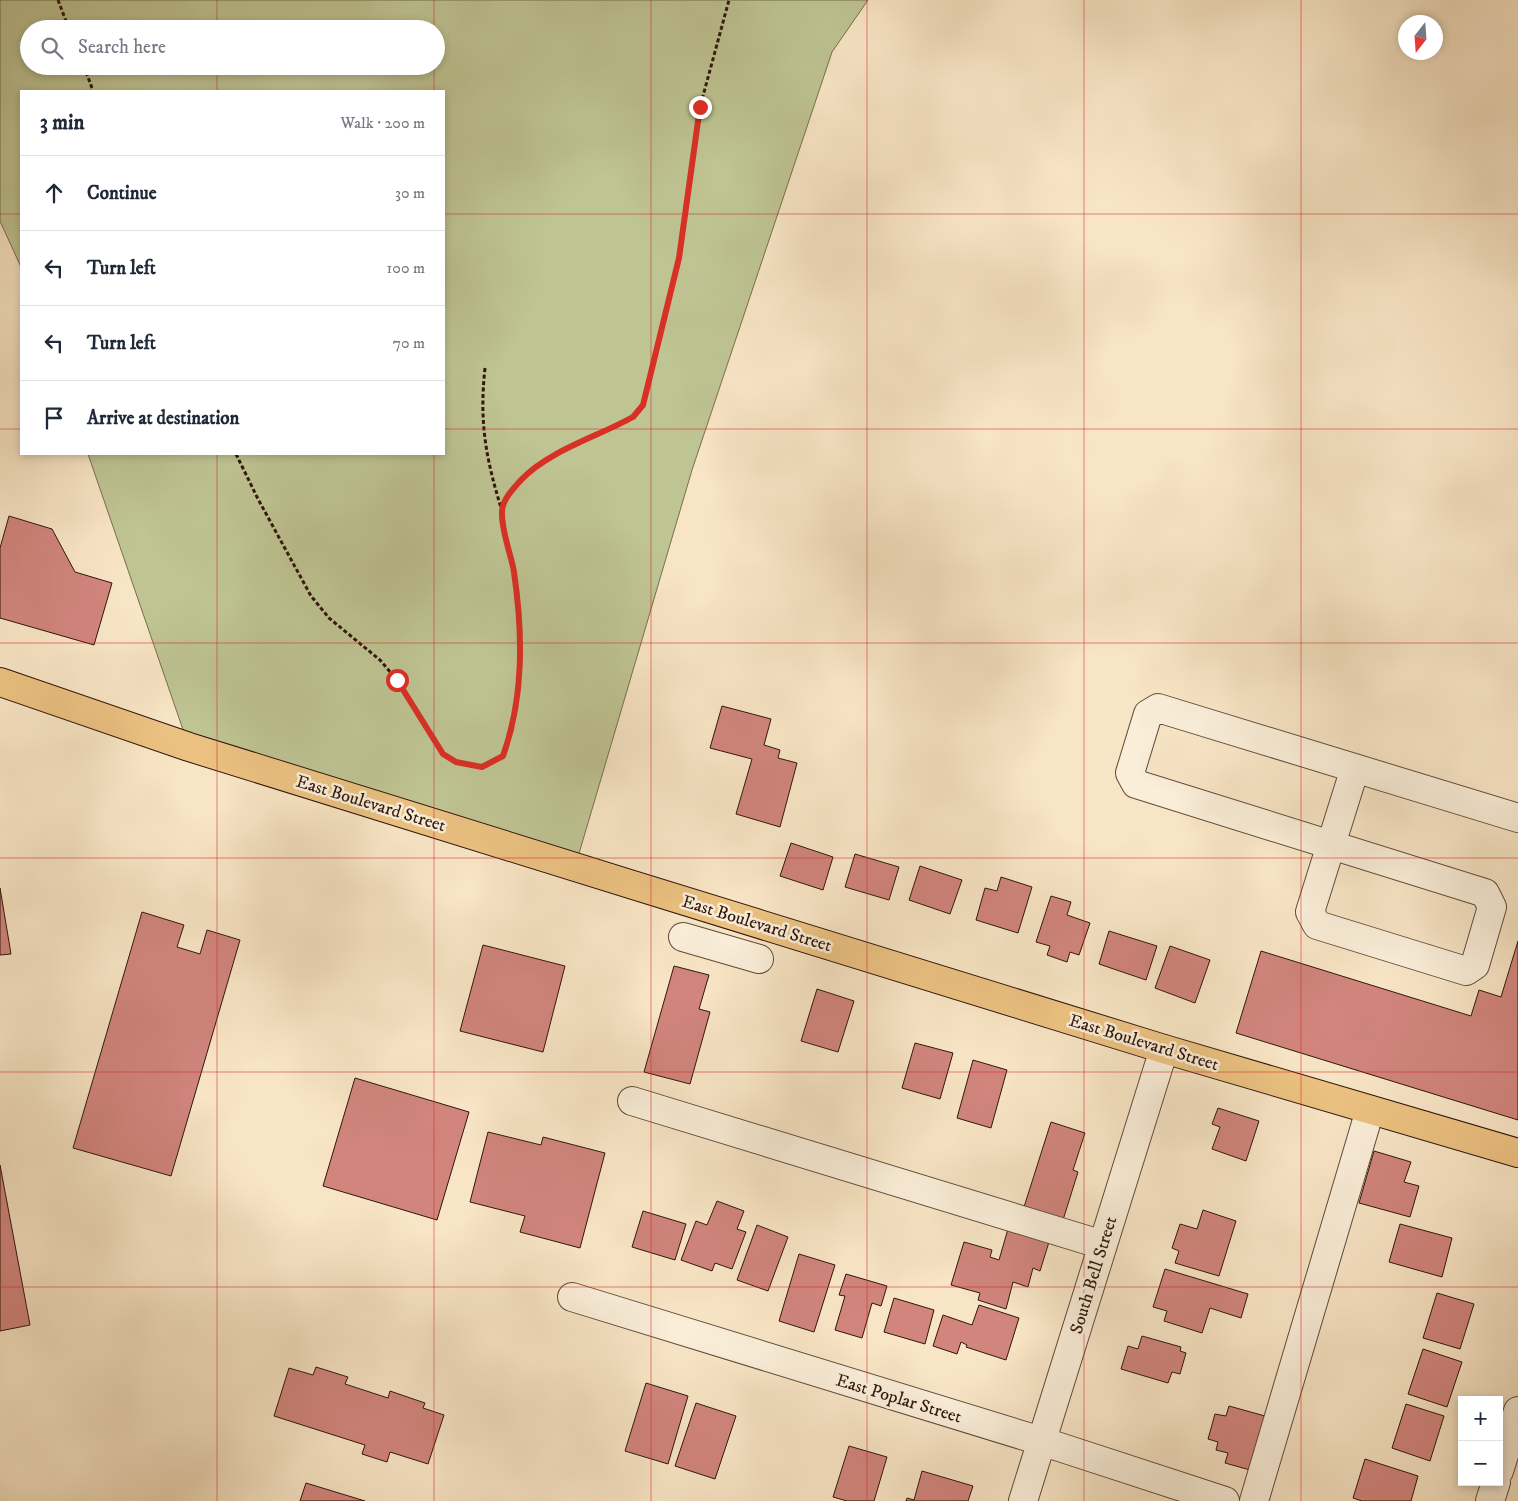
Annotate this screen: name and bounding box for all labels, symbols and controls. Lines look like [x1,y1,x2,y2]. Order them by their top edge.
north arrow [1398,15,1443,60]
search box [20,20,445,75]
icon: search [38,34,66,62]
text: Search here [78,36,166,59]
route end [689,96,712,119]
text: 3 min [40,110,85,136]
text: Walk · 200 m [341,113,425,133]
icon: ahead [40,179,68,207]
text: Continue [87,182,157,205]
text: 30 m [395,183,425,203]
icon: left [40,254,68,282]
text: Turn left [87,257,156,280]
text: 100 m [387,258,425,278]
icon: left [40,329,68,357]
text: Turn left [87,332,156,355]
text: 70 m [393,333,425,353]
icon: arrive [40,404,68,432]
text: Arrive at destination [87,407,239,430]
route start [386,669,409,692]
street label: East Boulevard Street [293,771,448,837]
street label: East Boulevard Street [679,891,834,957]
street label: East Boulevard Street [1066,1010,1221,1076]
street label: South Bell Street [1066,1214,1122,1337]
street label: East Poplar Street [833,1369,964,1429]
map controls [1458,1396,1503,1486]
button: + [1458,1396,1503,1441]
button: − [1458,1441,1503,1486]

